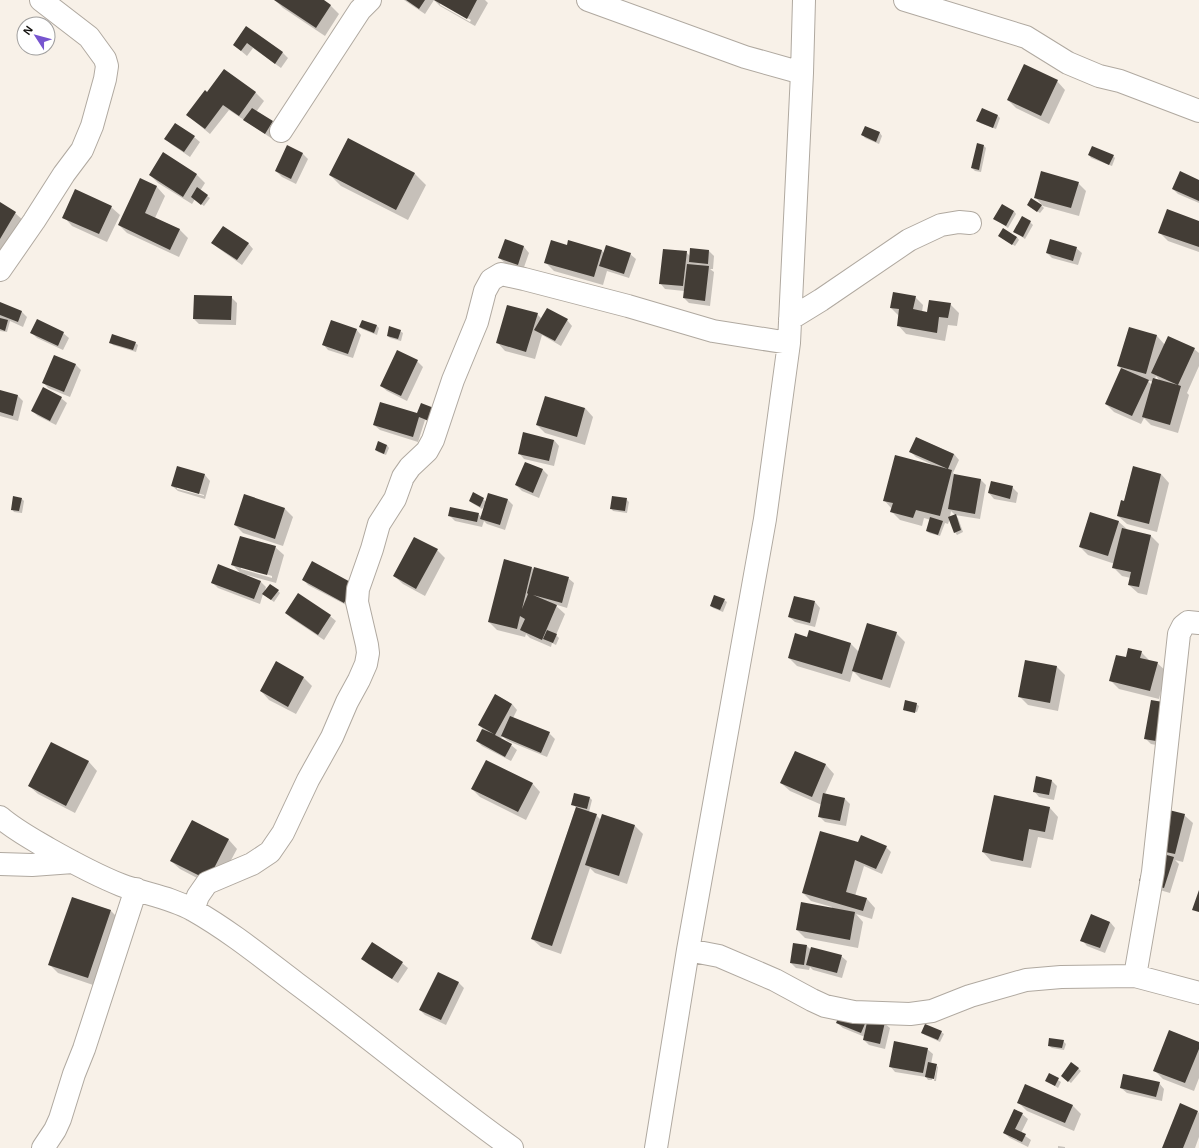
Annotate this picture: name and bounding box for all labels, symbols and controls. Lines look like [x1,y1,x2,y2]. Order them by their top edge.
north arrow [16,16,56,56]
text: N [21,23,35,37]

